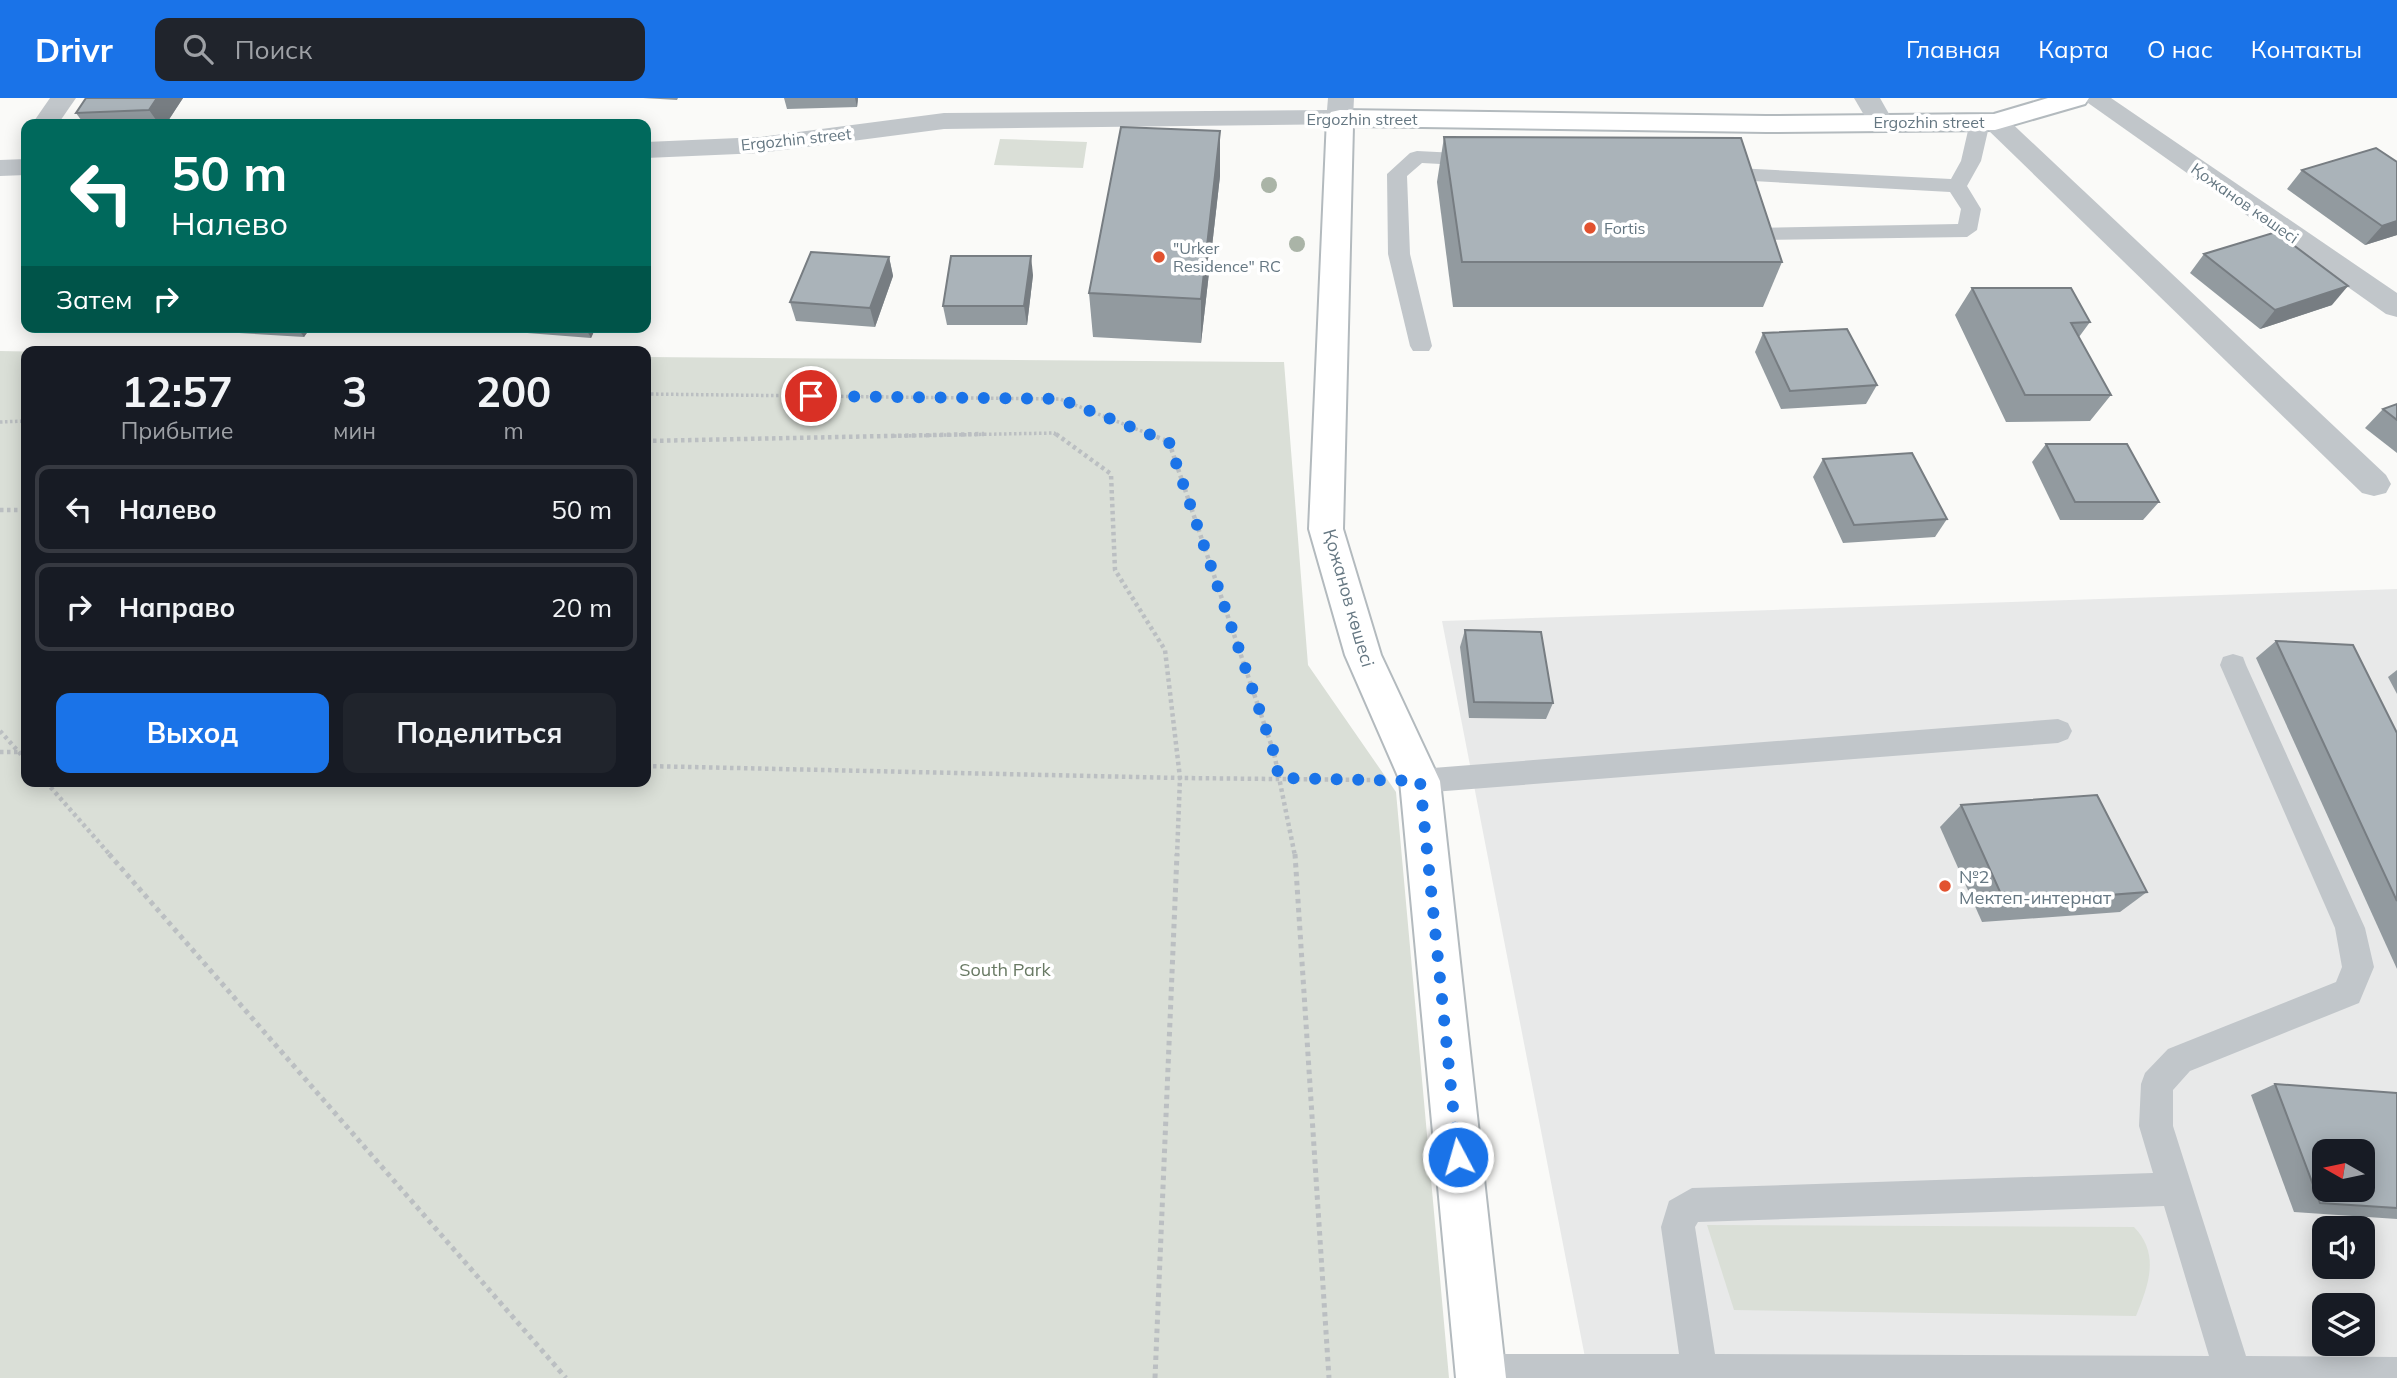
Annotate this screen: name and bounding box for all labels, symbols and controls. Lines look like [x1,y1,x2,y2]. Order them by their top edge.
search box [155,18,645,81]
text: Drivr [35,29,113,70]
icon: search [179,30,217,68]
text: Поиск [235,33,312,66]
text: Главная [1906,34,2000,64]
text: Карта [2038,34,2109,64]
text: О нас [2147,34,2213,64]
text: Контакты [2251,34,2362,64]
street label: Ergozhin street [1307,109,1418,129]
street label: Ergozhin street [1874,112,1985,132]
street label: Ergozhin street [740,123,853,155]
text: 50 m [171,142,287,203]
icon: left [56,147,147,238]
street label: Қожанов көшесі [2187,158,2303,248]
text: Налево [171,203,288,243]
place label: Fortis [1604,218,1645,238]
marker: Fortis [1582,220,1598,236]
place label: "Urker Residence" RC [1173,238,1281,276]
marker: "Urker Residence" RC [1151,249,1167,265]
icon: right [147,280,185,318]
text: Затем [56,283,133,316]
text: 12:57 [121,365,233,418]
text: 3 [342,365,367,418]
text: 200 [476,365,551,418]
pin [781,366,841,426]
icon: arrive [792,377,830,415]
text: Прибытие [121,416,233,445]
text: мин [333,416,376,445]
text: m [503,416,524,445]
icon: left [60,490,98,528]
text: Налево [119,493,217,526]
text: 50 m [551,493,612,526]
street label: Қожанов көшесі [1318,526,1380,670]
icon: right [60,588,98,626]
text: Направо [119,591,235,624]
text: 20 m [551,591,612,624]
button: Выход [56,693,329,773]
button: Поделиться [343,693,616,773]
place label: №2 Мектеп-интернат [1959,865,2112,909]
marker: №2 Мектеп-интернат [1937,878,1953,894]
park label: South Park [959,958,1051,981]
position arrow [1421,1120,1495,1194]
north arrow [2312,1139,2375,1202]
map controls [2312,1139,2375,1356]
button: sound [2312,1216,2375,1279]
button: layers [2312,1293,2375,1356]

